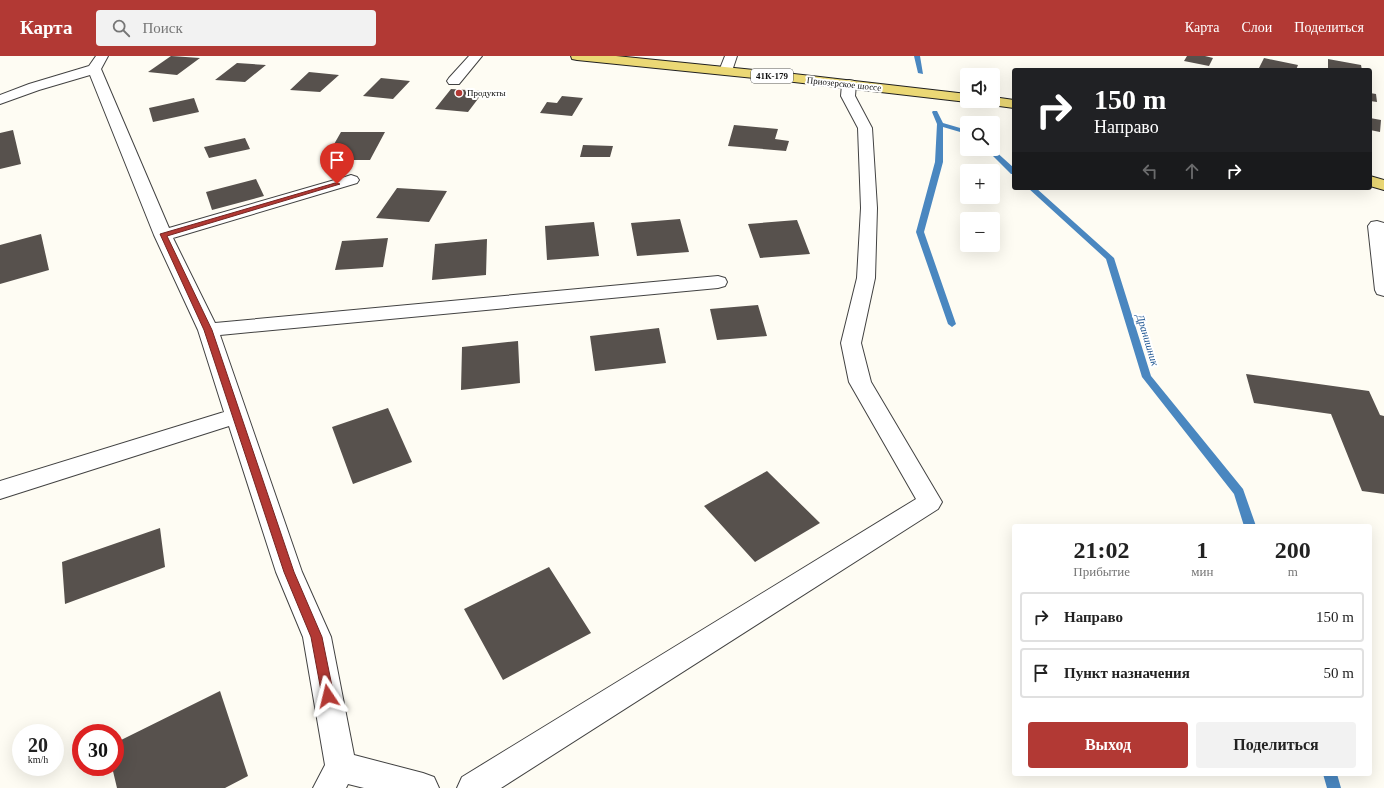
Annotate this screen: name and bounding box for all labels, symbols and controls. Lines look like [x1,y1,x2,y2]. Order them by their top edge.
search box [96,10,376,46]
text: Карта [20,17,72,38]
icon: search [110,17,132,39]
text: Поиск [142,20,183,36]
text: Карта [1185,20,1219,35]
text: Слои [1241,20,1272,35]
text: Поделиться [1294,20,1364,35]
map controls [960,68,1000,252]
button: sound [960,68,1000,108]
road number: 41К-179 [751,69,793,83]
street label: Приозерское шоссе [806,75,882,93]
icon: right [1028,84,1080,136]
text: 150 m [1094,84,1166,115]
marker: Продукты [454,88,464,98]
place label: Продукты [467,88,506,98]
button: search [960,116,1000,156]
text: Направо [1094,117,1159,137]
pin [320,143,354,184]
icon: arrive [326,149,348,171]
icon: left [1139,160,1161,182]
icon: ahead [1181,160,1203,182]
icon: right [1223,160,1245,182]
button: + [960,164,1000,204]
button: − [960,212,1000,252]
water label: Дранишник [1134,312,1162,368]
text: 21:02 [1074,537,1130,563]
text: 1 [1196,537,1208,563]
text: 200 [1275,537,1311,563]
text: Прибытие [1073,564,1130,579]
text: мин [1191,564,1213,579]
text: m [1288,564,1298,579]
icon: right [1030,606,1052,628]
text: Направо [1064,609,1123,625]
text: 150 m [1316,609,1354,625]
icon: arrive [1030,662,1052,684]
text: Пункт назначения [1064,665,1190,681]
text: 50 m [1324,665,1354,681]
position arrow [307,675,349,717]
button: Выход [1028,722,1188,768]
button: Поделиться [1196,722,1356,768]
speed limit sign: 30 [72,724,124,776]
text: 20 [28,734,48,756]
text: km/h [28,754,48,765]

